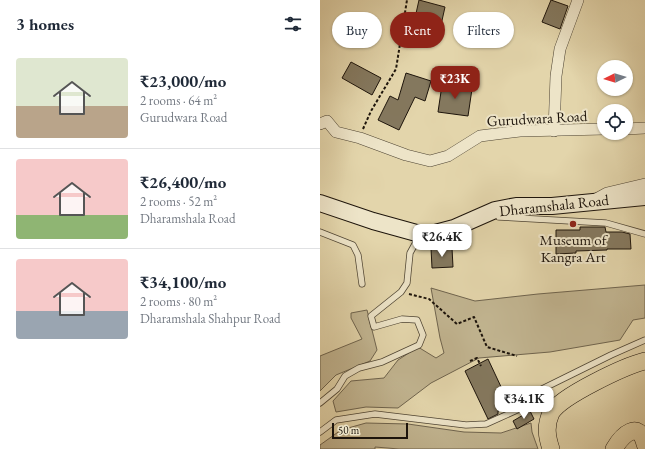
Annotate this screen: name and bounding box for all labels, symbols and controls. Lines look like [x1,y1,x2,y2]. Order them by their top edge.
chip: Buy [332,12,382,48]
chip: Rent [390,12,445,48]
chip: Filters [453,12,514,48]
text: 3 homes [16,13,74,35]
icon: filters [282,13,304,35]
north arrow [597,60,633,96]
map controls [597,60,633,140]
pin: ₹23K [431,66,479,100]
text: ₹23,000/mo [140,70,226,92]
text: ₹23K [440,70,470,87]
icon: home [48,74,96,122]
text: 2 rooms · 64 m² [140,92,217,109]
button: locate [597,104,633,140]
street label: Gurudwara Road [486,106,588,130]
text: Gurudwara Road [140,109,227,126]
text: ₹26,400/mo [140,171,226,193]
icon: home [48,175,96,223]
street label: Dharamshala Road [498,190,610,220]
text: 2 rooms · 52 m² [140,193,217,210]
text: Dharamshala Road [140,210,236,227]
marker: Museum of Kangra Art [568,219,578,229]
pin: ₹26.4K [409,224,475,258]
text: ₹26.4K [422,228,462,245]
place label: Museum of Kangra Art [540,230,609,266]
text: ₹34,100/mo [140,271,226,293]
icon: home [48,275,96,323]
text: 2 rooms · 80 m² [140,293,217,310]
text: Dharamshala Shahpur Road [140,310,281,327]
pin: ₹34.1K [491,386,557,420]
text: ₹34.1K [504,390,544,407]
scale bar [332,421,408,440]
text: 50 m [338,423,359,437]

